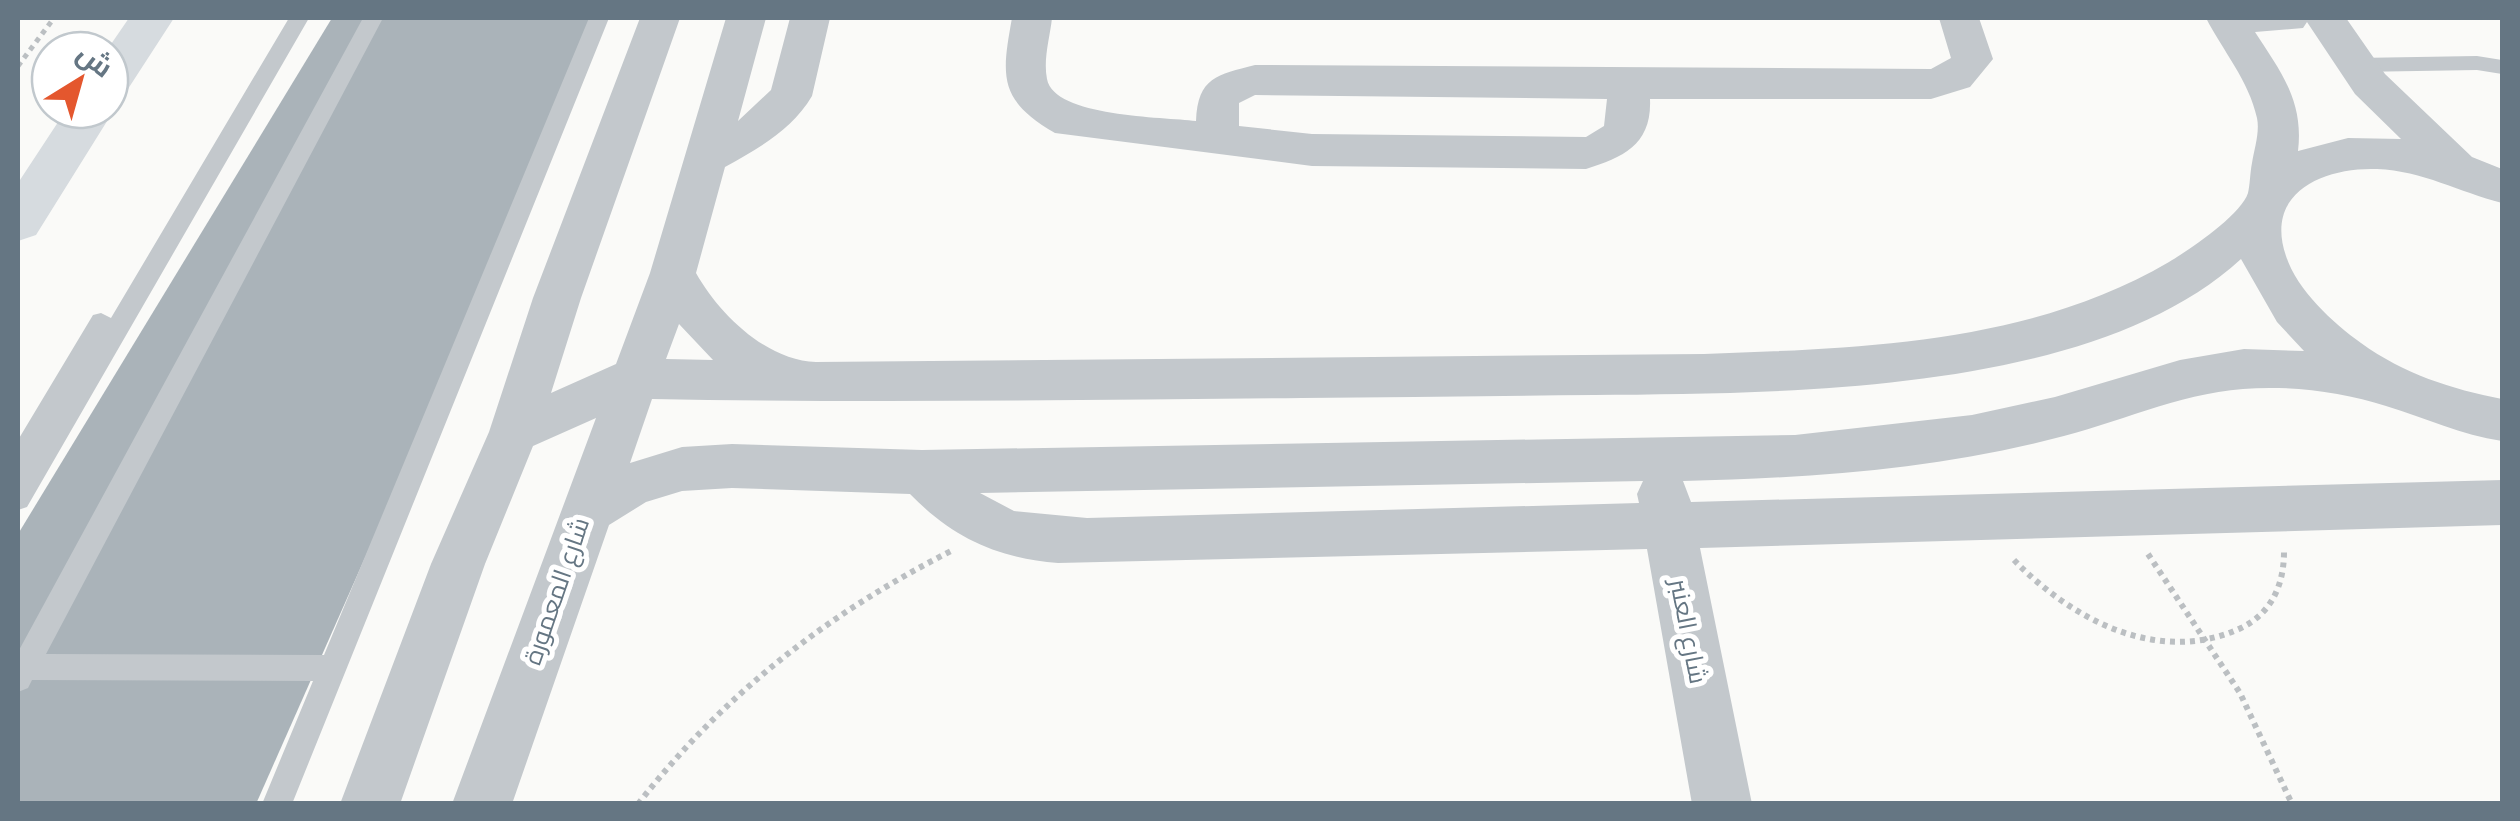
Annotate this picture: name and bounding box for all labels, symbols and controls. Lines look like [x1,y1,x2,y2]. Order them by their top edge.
north arrow [30,30,130,130]
text: ش [70,36,119,84]
street label: شارع المعمورة [517,513,597,669]
street label: شارع العنبر [1662,574,1714,687]

